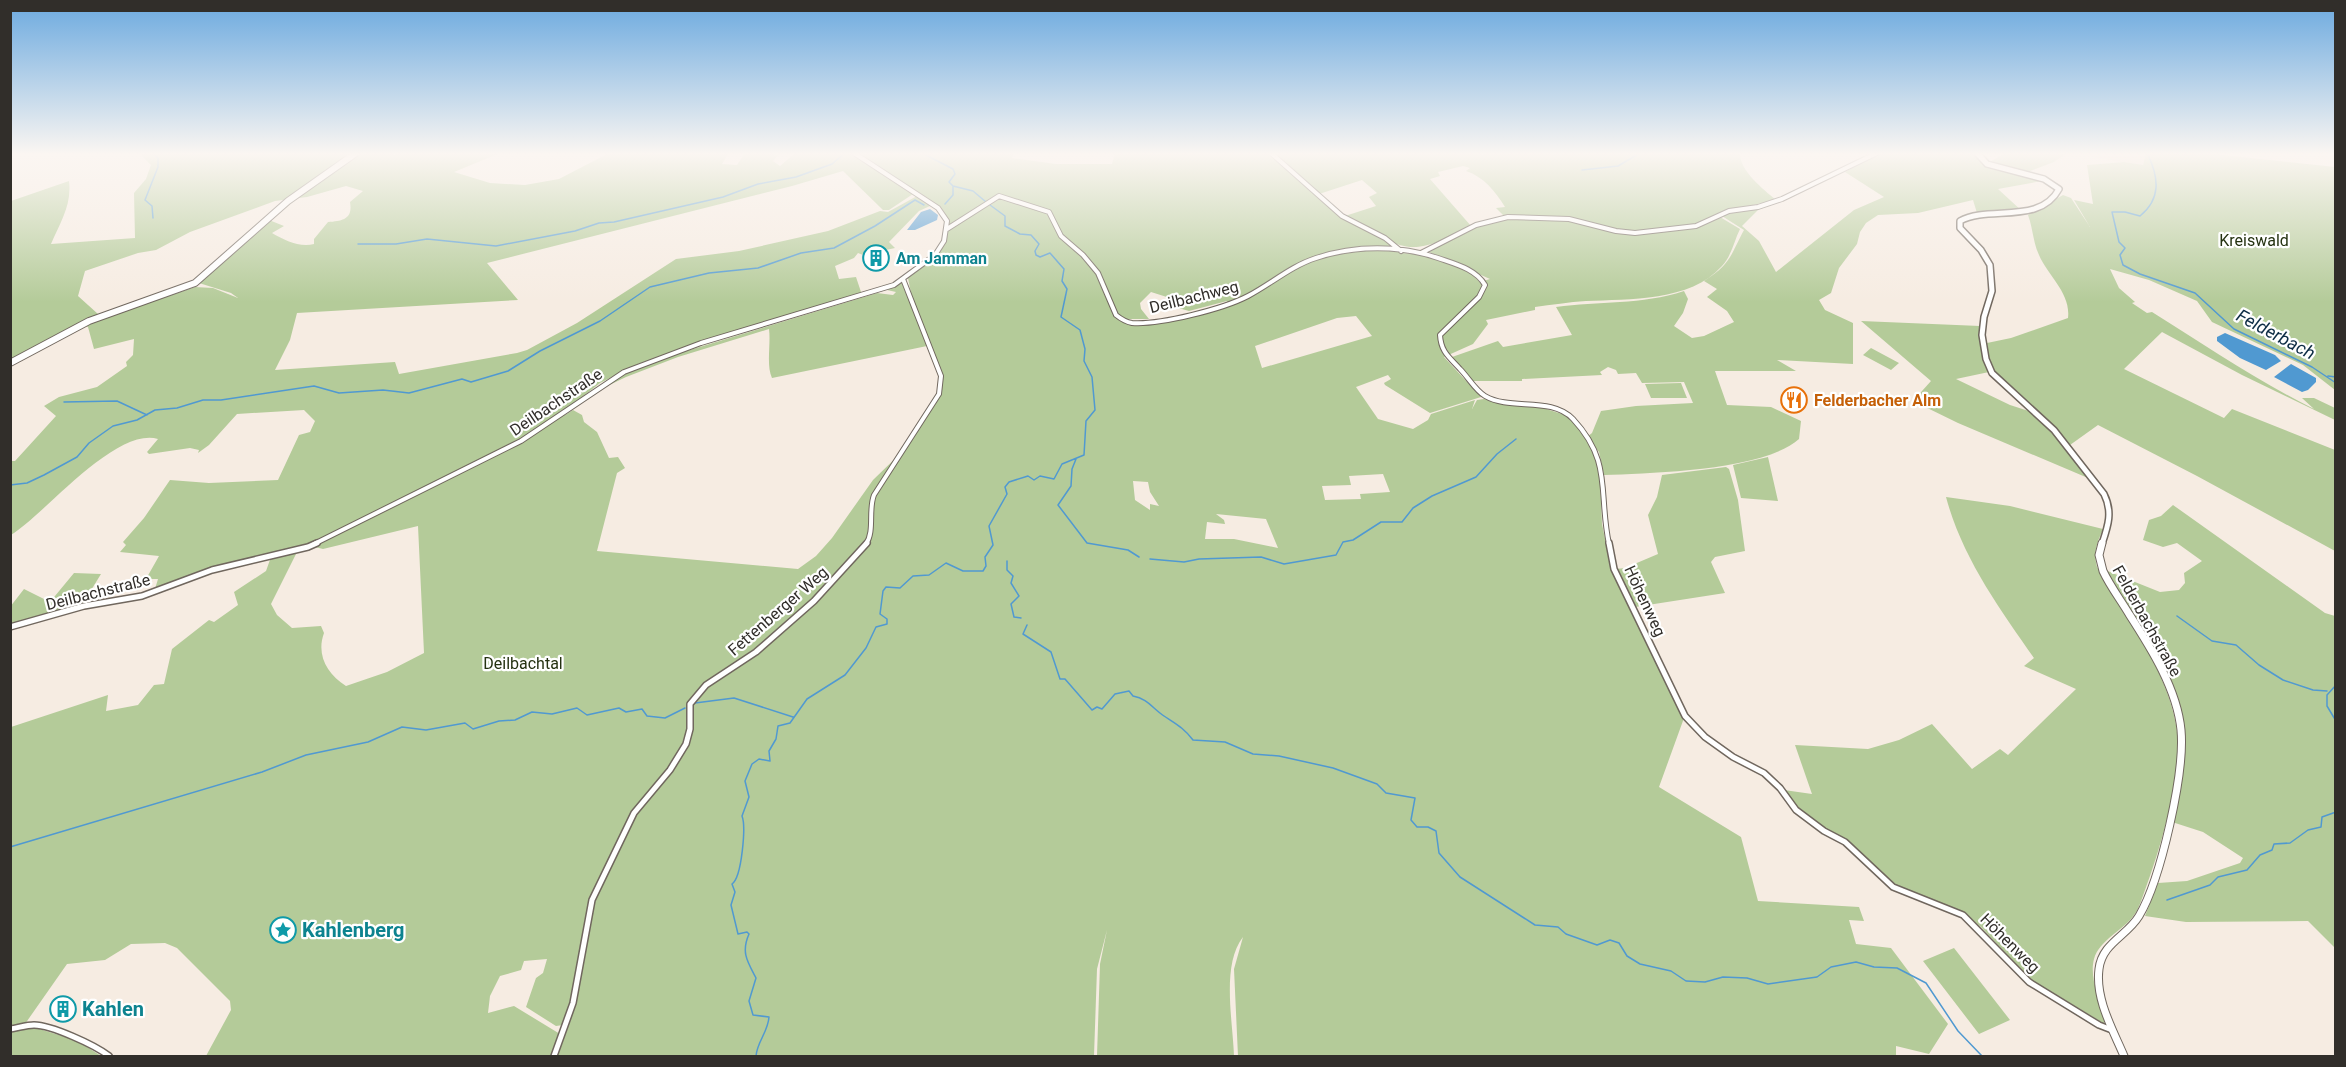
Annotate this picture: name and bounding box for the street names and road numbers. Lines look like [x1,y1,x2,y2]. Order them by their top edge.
street label: Deilbachweg [1147,277,1241,317]
street label: Deilbachstraße [506,364,606,440]
street label: Höhenweg [1620,562,1670,640]
street label: Felderbachstraße [2109,562,2185,680]
street label: Fettenberger Weg [724,563,832,659]
street label: Deilbachstraße [44,570,152,614]
street label: Höhenweg [1976,909,2044,977]

